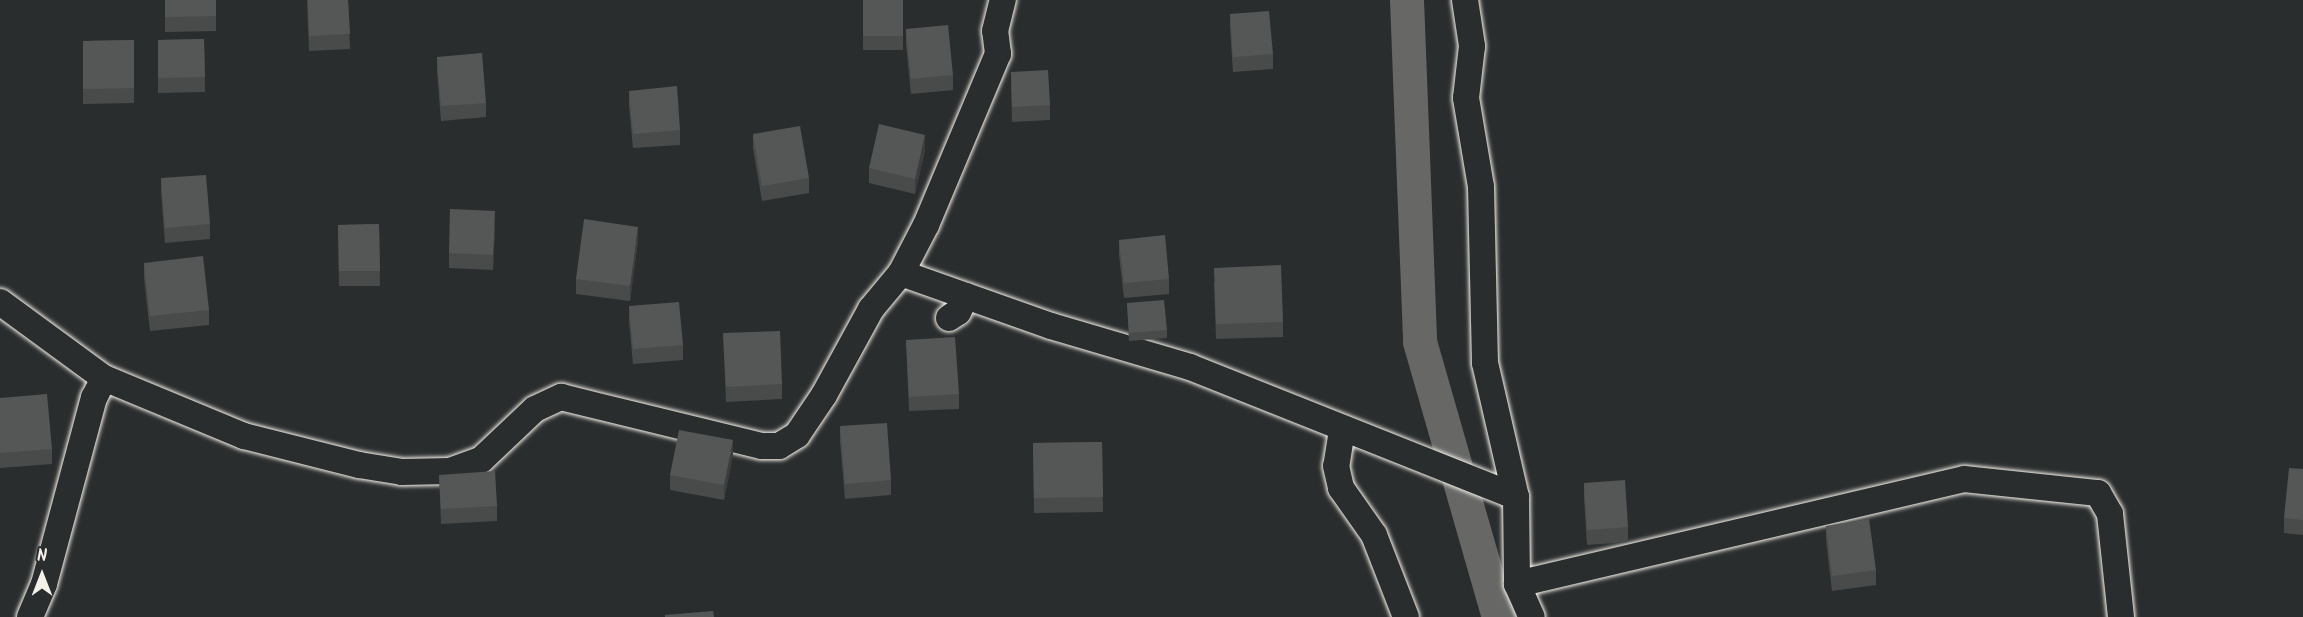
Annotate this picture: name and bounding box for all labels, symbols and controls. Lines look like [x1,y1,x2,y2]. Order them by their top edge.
text: N [37,544,47,569]
north arrow [12,545,72,605]

